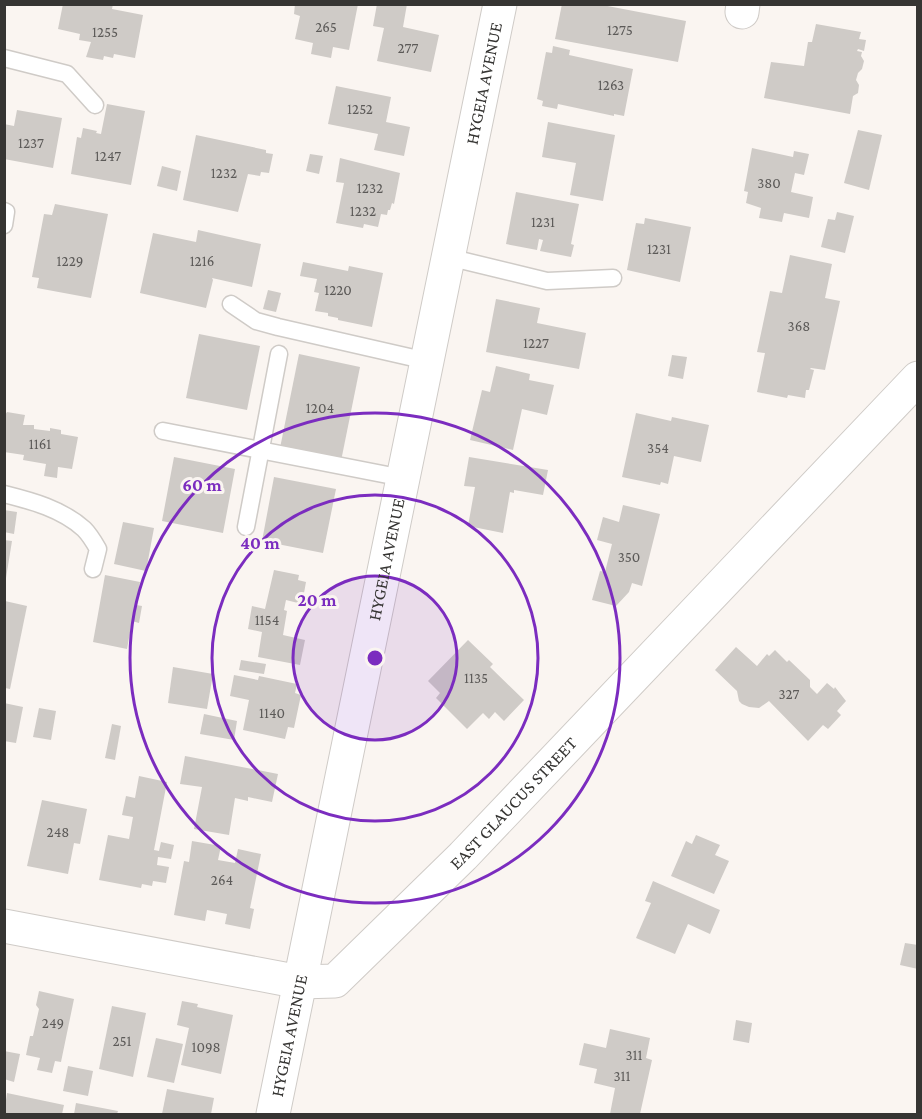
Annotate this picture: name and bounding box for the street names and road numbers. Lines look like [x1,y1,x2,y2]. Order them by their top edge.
street label: HYGEIA AVENUE [462,20,506,146]
street label: HYGEIA AVENUE [364,496,409,622]
street label: EAST GLAUCUS STREET [445,733,581,873]
street label: HYGEIA AVENUE [267,973,311,1099]

